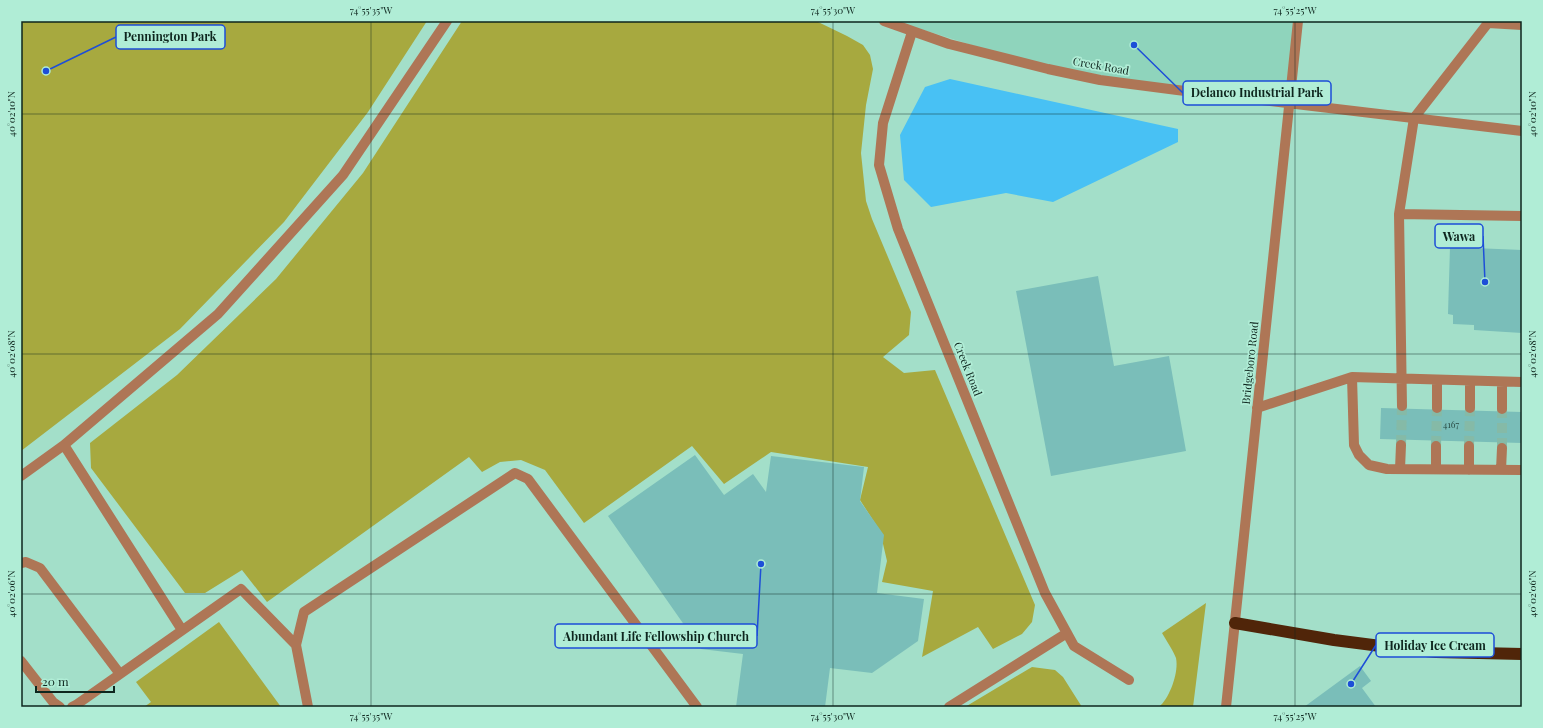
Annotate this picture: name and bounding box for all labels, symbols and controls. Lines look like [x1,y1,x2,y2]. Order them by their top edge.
text: 74°55'35"W [350,3,393,17]
text: 74°55'30"W [811,3,856,17]
text: 74°55'25"W [1274,3,1317,17]
callout: Pennington Park [116,25,225,49]
text: Pennington Park [123,28,218,44]
street label: Creek Road [1072,53,1131,78]
callout: Delanco Industrial Park [1183,81,1331,105]
text: Delanco Industrial Park [1191,84,1324,100]
text: 40°02'10"N [4,91,18,137]
text: 40°02'10"N [1525,91,1539,137]
callout: Wawa [1435,224,1483,248]
text: Wawa [1442,228,1476,244]
street label: Bridgeboro Road [1238,320,1261,405]
text: 40°02'08"N [4,330,18,378]
text: 40°02'08"N [1525,330,1539,378]
street label: Creek Road [951,340,986,399]
house number: 4167 [1443,418,1459,430]
text: 40°02'06"N [4,570,18,618]
text: 40°02'06"N [1525,570,1539,618]
callout: Abundant Life Fellowship Church [555,624,757,648]
text: Abundant Life Fellowship Church [562,628,750,644]
callout: Holiday Ice Cream [1376,633,1494,657]
text: Holiday Ice Cream [1384,637,1486,653]
scale bar [36,668,114,694]
text: 20 m [42,673,69,689]
text: 74°55'35"W [350,709,393,723]
text: 74°55'30"W [811,709,856,723]
text: 74°55'25"W [1274,709,1317,723]

